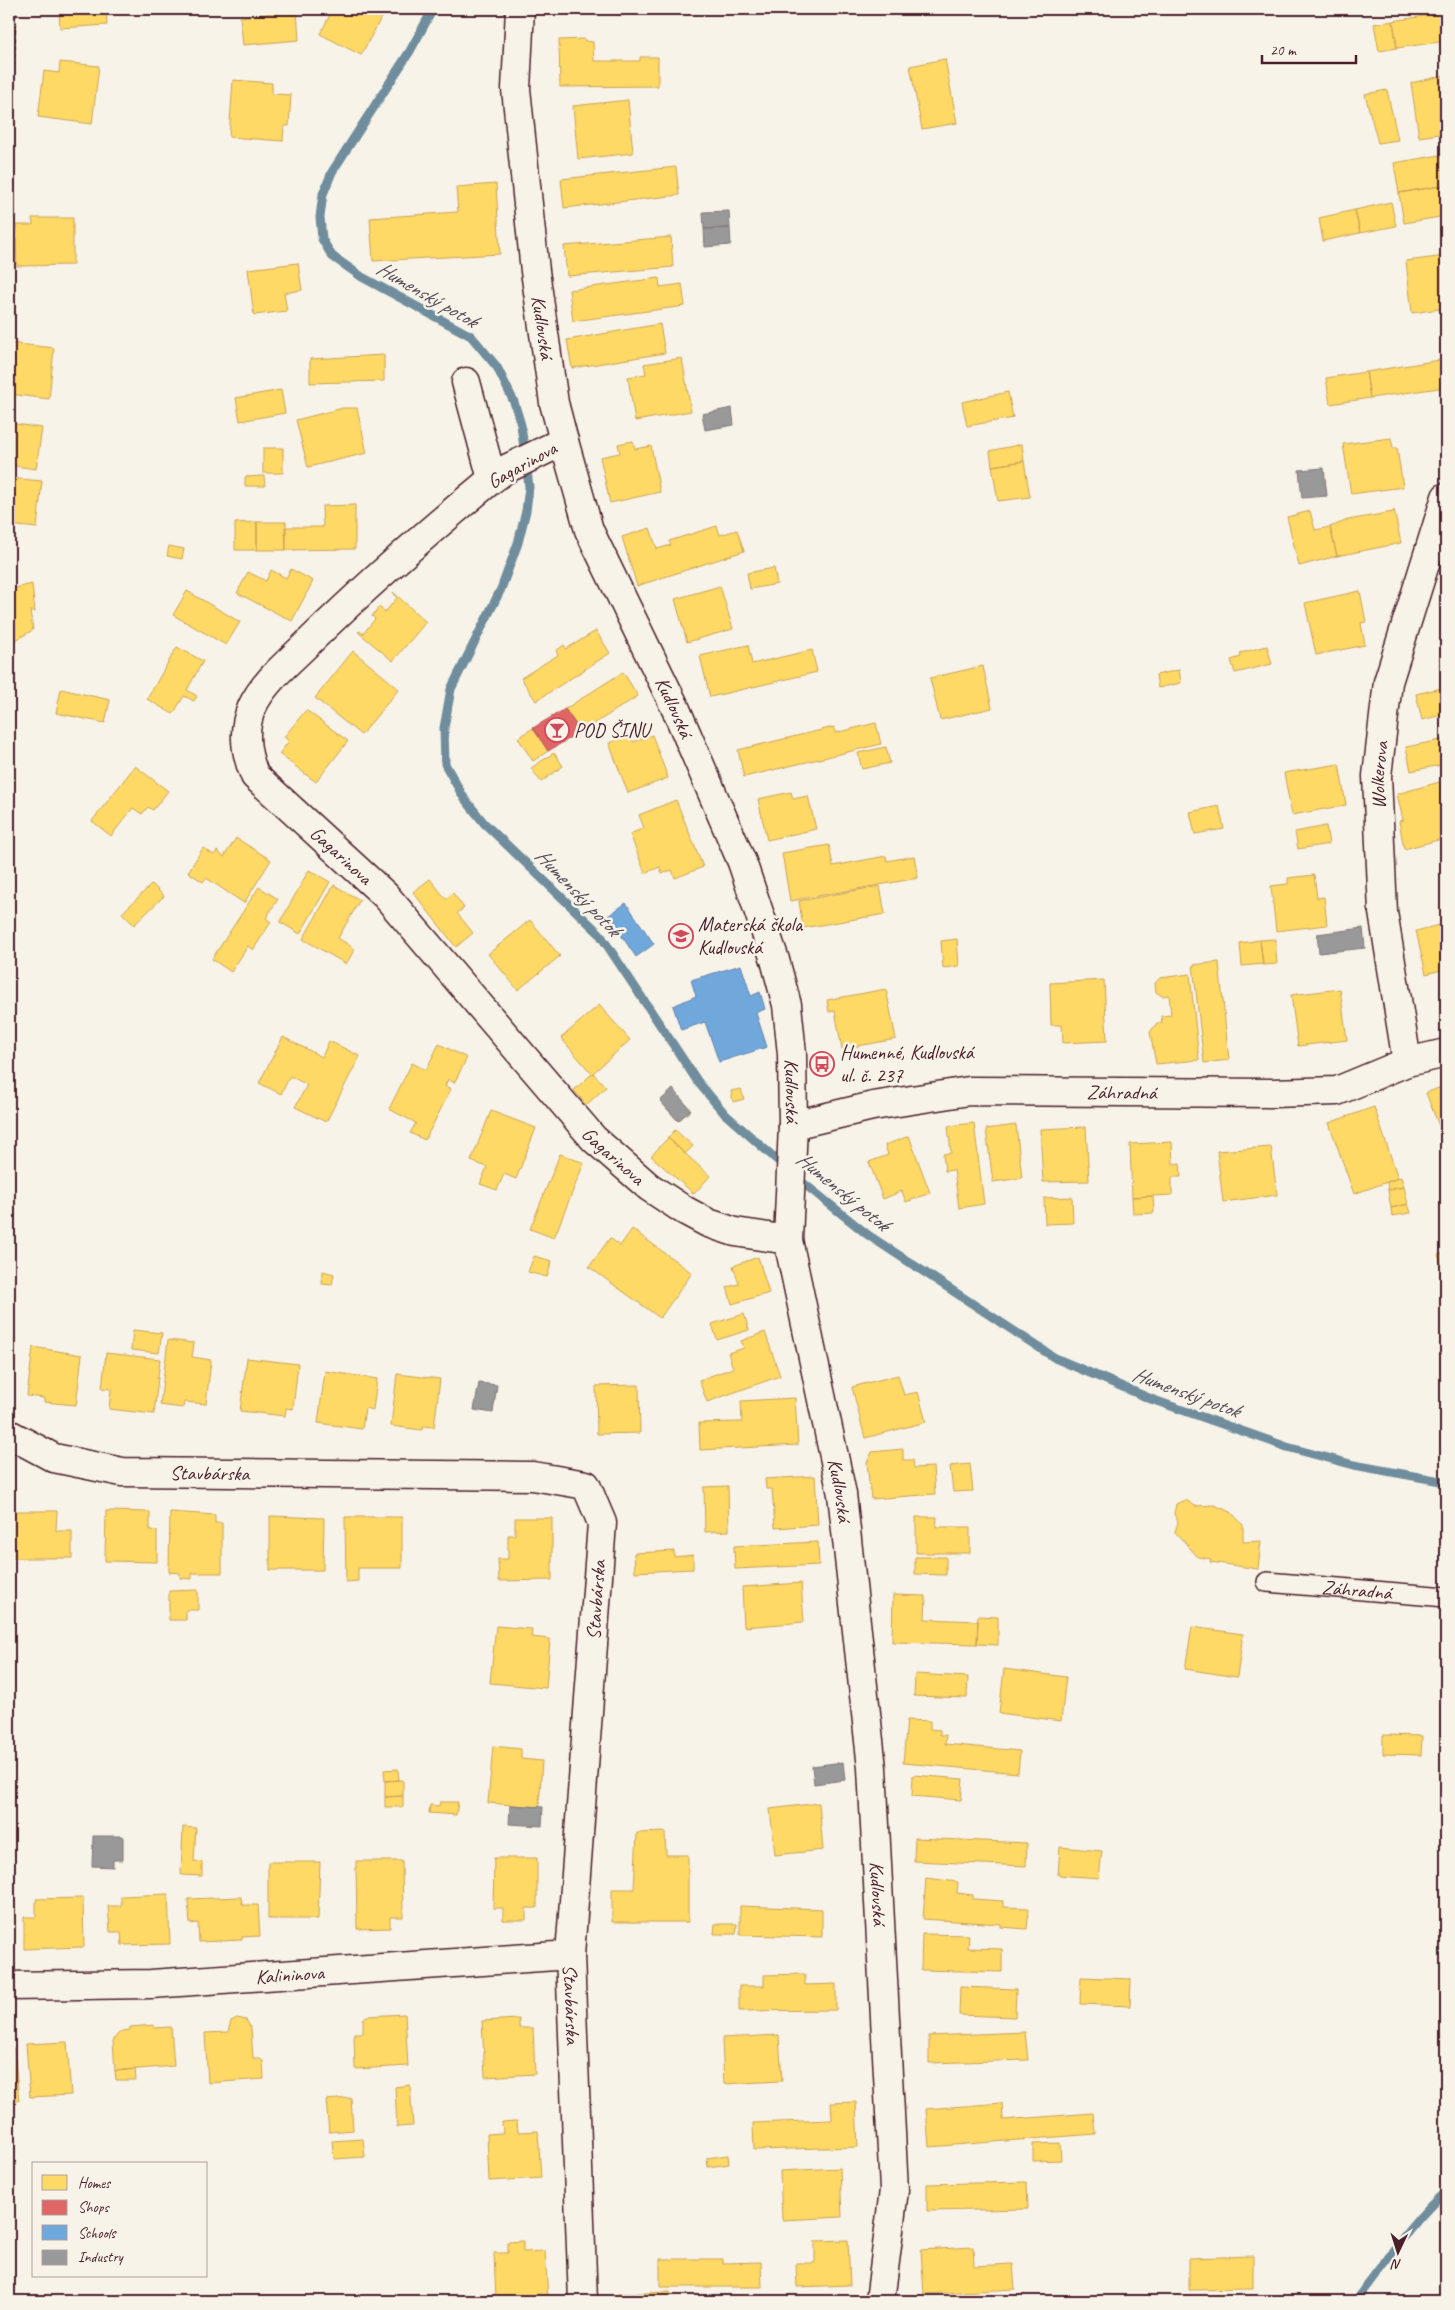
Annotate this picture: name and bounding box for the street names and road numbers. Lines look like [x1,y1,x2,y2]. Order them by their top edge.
street label: Kudlovská [526,294,560,363]
street label: Gagarinova [483,435,563,494]
street label: Kudlovská [650,673,700,743]
street label: Wolkerova [1364,739,1394,810]
street label: Gagarinova [305,820,379,891]
street label: Kudlovská [780,1059,806,1125]
street label: Záhradná [1086,1079,1159,1105]
street label: Gagarinova [577,1122,651,1191]
street label: Kudlovská [822,1456,858,1526]
street label: Stavbárska [170,1460,251,1486]
street label: Stavbárska [581,1558,611,1641]
street label: Záhradná [1321,1574,1395,1605]
street label: Kudlovská [864,1861,893,1928]
street label: Kalininova [255,1959,327,1989]
street label: Stavbárska [558,1964,586,2046]

